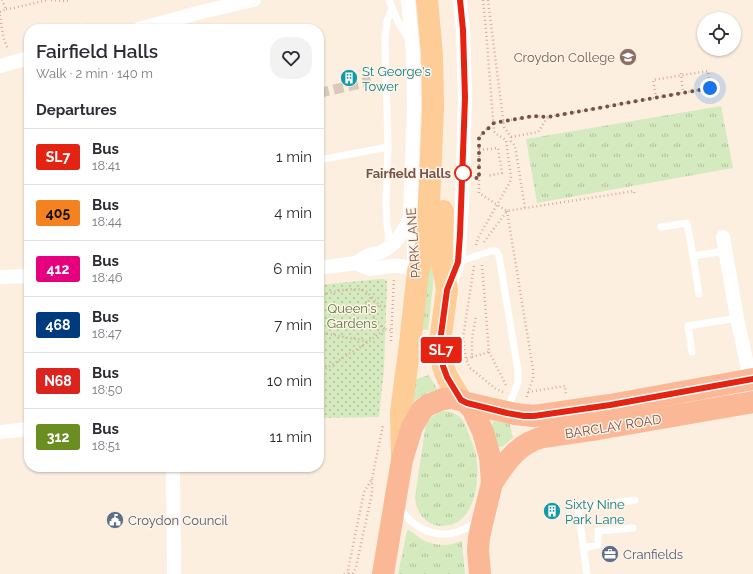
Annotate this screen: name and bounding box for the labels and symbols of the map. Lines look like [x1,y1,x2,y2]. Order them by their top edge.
school or university icon: Croydon College [618,47,638,67]
place label: Croydon College [514,50,615,65]
place label: St George's Tower [362,64,431,94]
building icon: St George's Tower [339,68,359,88]
your location [700,78,720,98]
marker: Fairfield Halls [454,164,472,182]
place label: Fairfield Halls [366,166,452,181]
street label: PARK LANE [404,207,423,279]
park label: Queen's Gardens [327,301,377,331]
line badge: SL7 [418,337,464,363]
street label: BARCLAY ROAD [564,411,662,442]
place label: Sixty Nine Park Lane [565,497,625,527]
building icon: Sixty Nine Park Lane [542,501,562,521]
public building icon: Croydon Council [105,510,125,530]
place label: Croydon Council [128,513,228,528]
office icon: Cranfields [600,544,620,564]
place label: Cranfields [623,547,683,562]

